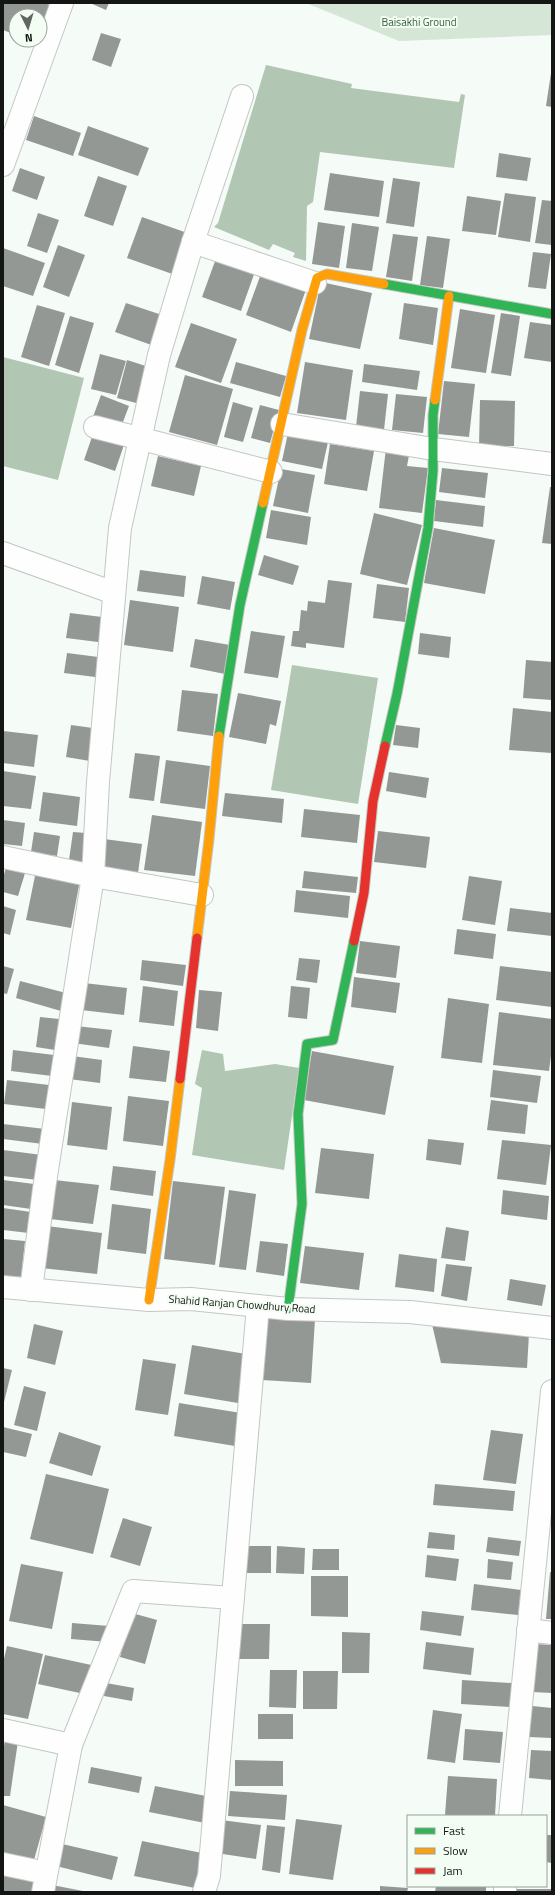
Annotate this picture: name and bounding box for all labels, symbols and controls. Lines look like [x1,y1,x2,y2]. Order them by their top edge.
north arrow [8,8,48,48]
park label: Baisakhi Ground [381,14,457,30]
text: N [24,30,33,46]
street label: Shahid Ranjan Chowdhury Road [168,1291,316,1317]
legend [407,1815,547,1887]
text: Fast [443,1821,466,1840]
text: Slow [443,1841,468,1860]
text: Jam [443,1861,463,1880]

